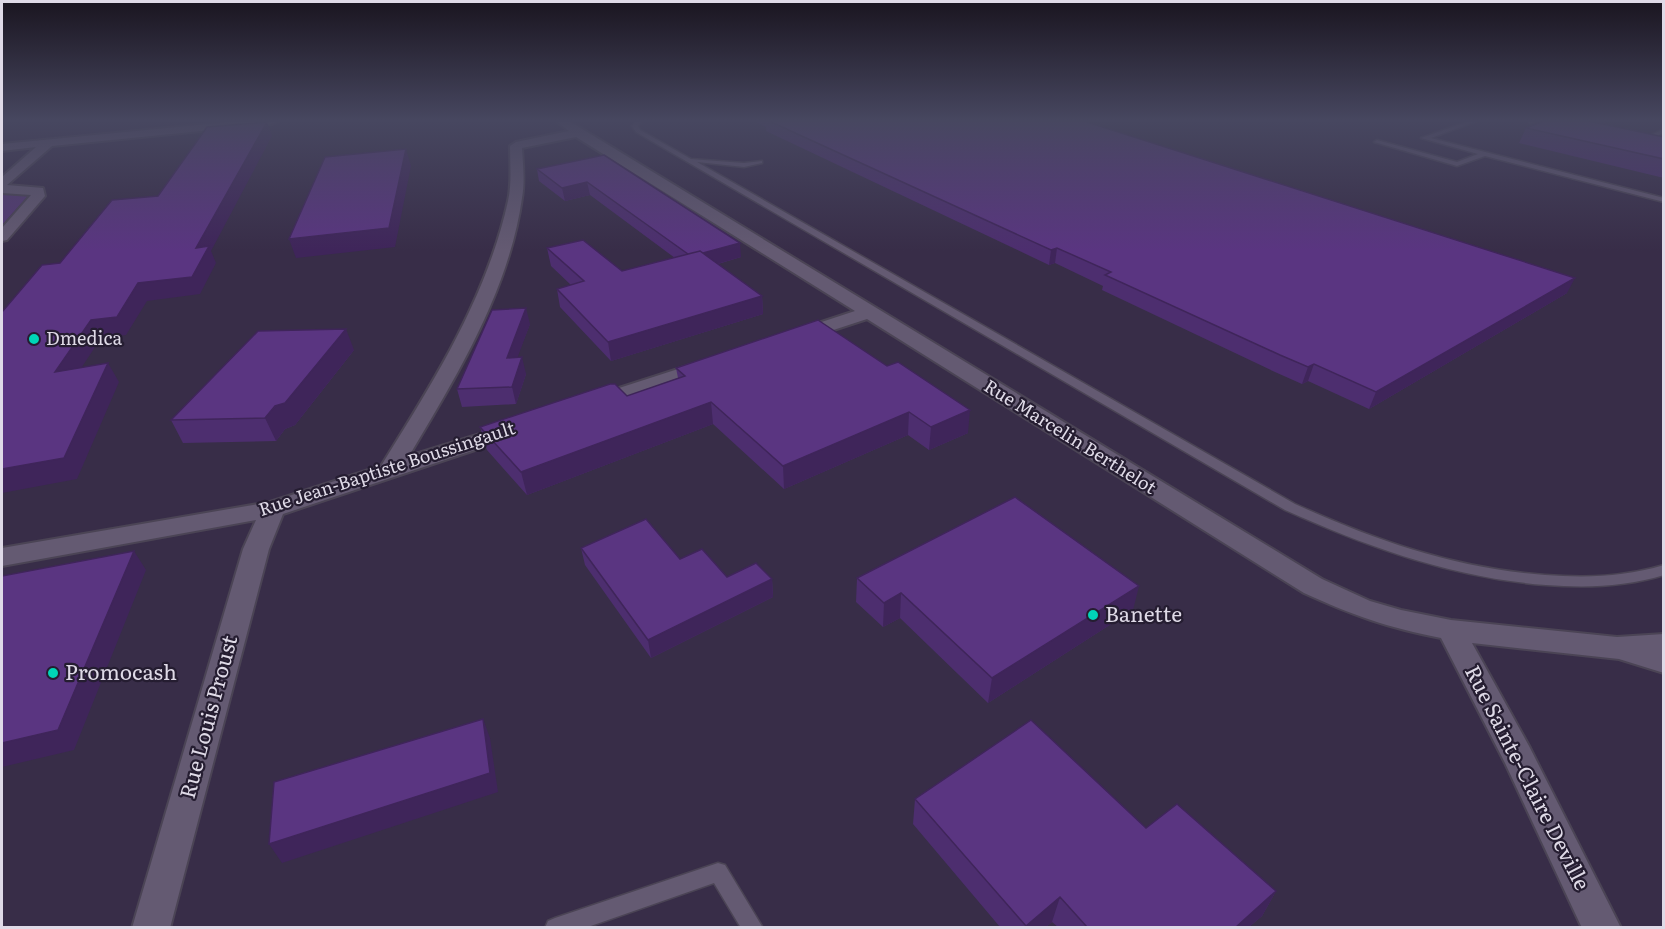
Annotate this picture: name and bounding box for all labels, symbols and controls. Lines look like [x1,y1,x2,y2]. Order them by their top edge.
place label: Dmedica [46,324,122,351]
marker: Dmedica [27,332,41,346]
street label: Rue Marcelin Berthelot [979,372,1163,500]
street label: Rue Jean-Baptiste Boussingault [255,413,519,522]
place label: Banette [1105,597,1182,628]
marker: Banette [1086,608,1100,622]
street label: Rue Louis Proust [170,631,243,801]
place label: Promocash [65,655,177,686]
street label: Rue Sainte-Claire Deville [1459,659,1600,895]
marker: Promocash [46,666,60,680]

